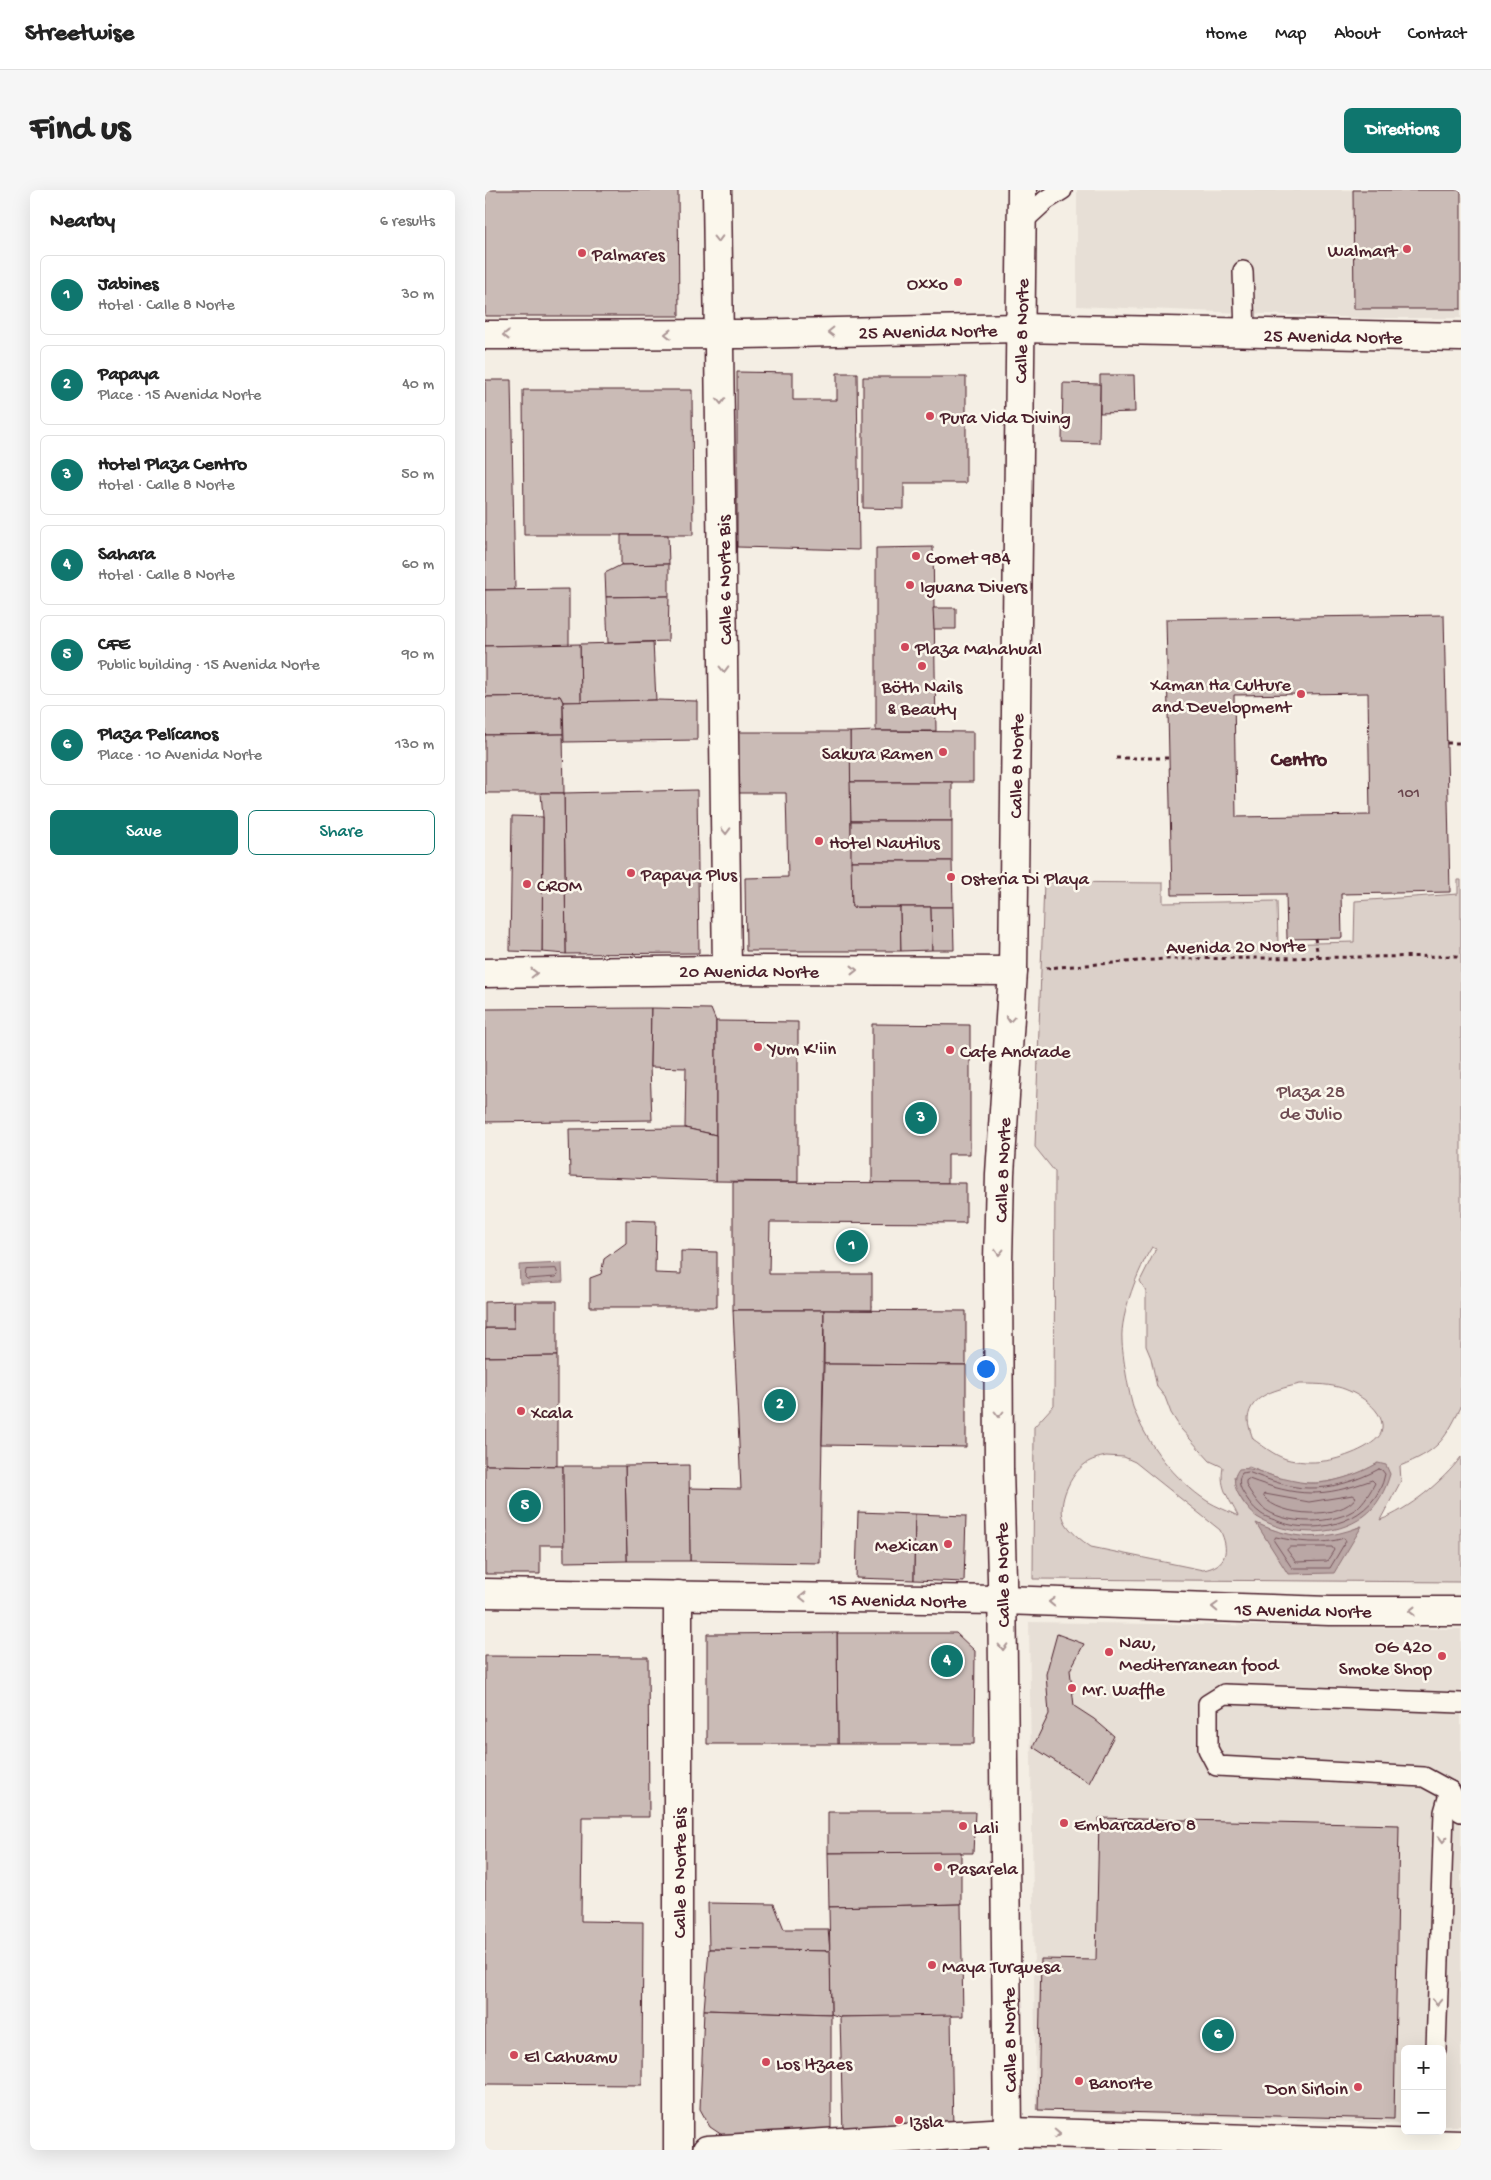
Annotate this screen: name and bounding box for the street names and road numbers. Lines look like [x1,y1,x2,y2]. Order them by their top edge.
street label: Calle 8 Norte [1011,278,1036,384]
street label: 25 Avenida Norte [858,321,998,346]
street label: 25 Avenida Norte [1263,326,1403,351]
street label: Calle 6 Norte Bis [714,514,739,645]
street label: Calle 8 Norte [1006,713,1031,819]
street label: Avenida 20 Norte [1166,936,1306,961]
street label: 20 Avenida Norte [679,962,819,985]
street label: Calle 8 Norte [991,1117,1018,1223]
street label: Calle 8 Norte [992,1522,1017,1628]
street label: 15 Avenida Norte [828,1590,967,1615]
street label: 15 Avenida Norte [1233,1600,1372,1625]
street label: Calle 8 Norte Bis [670,1807,693,1938]
street label: Calle 8 Norte [999,1987,1024,2093]

